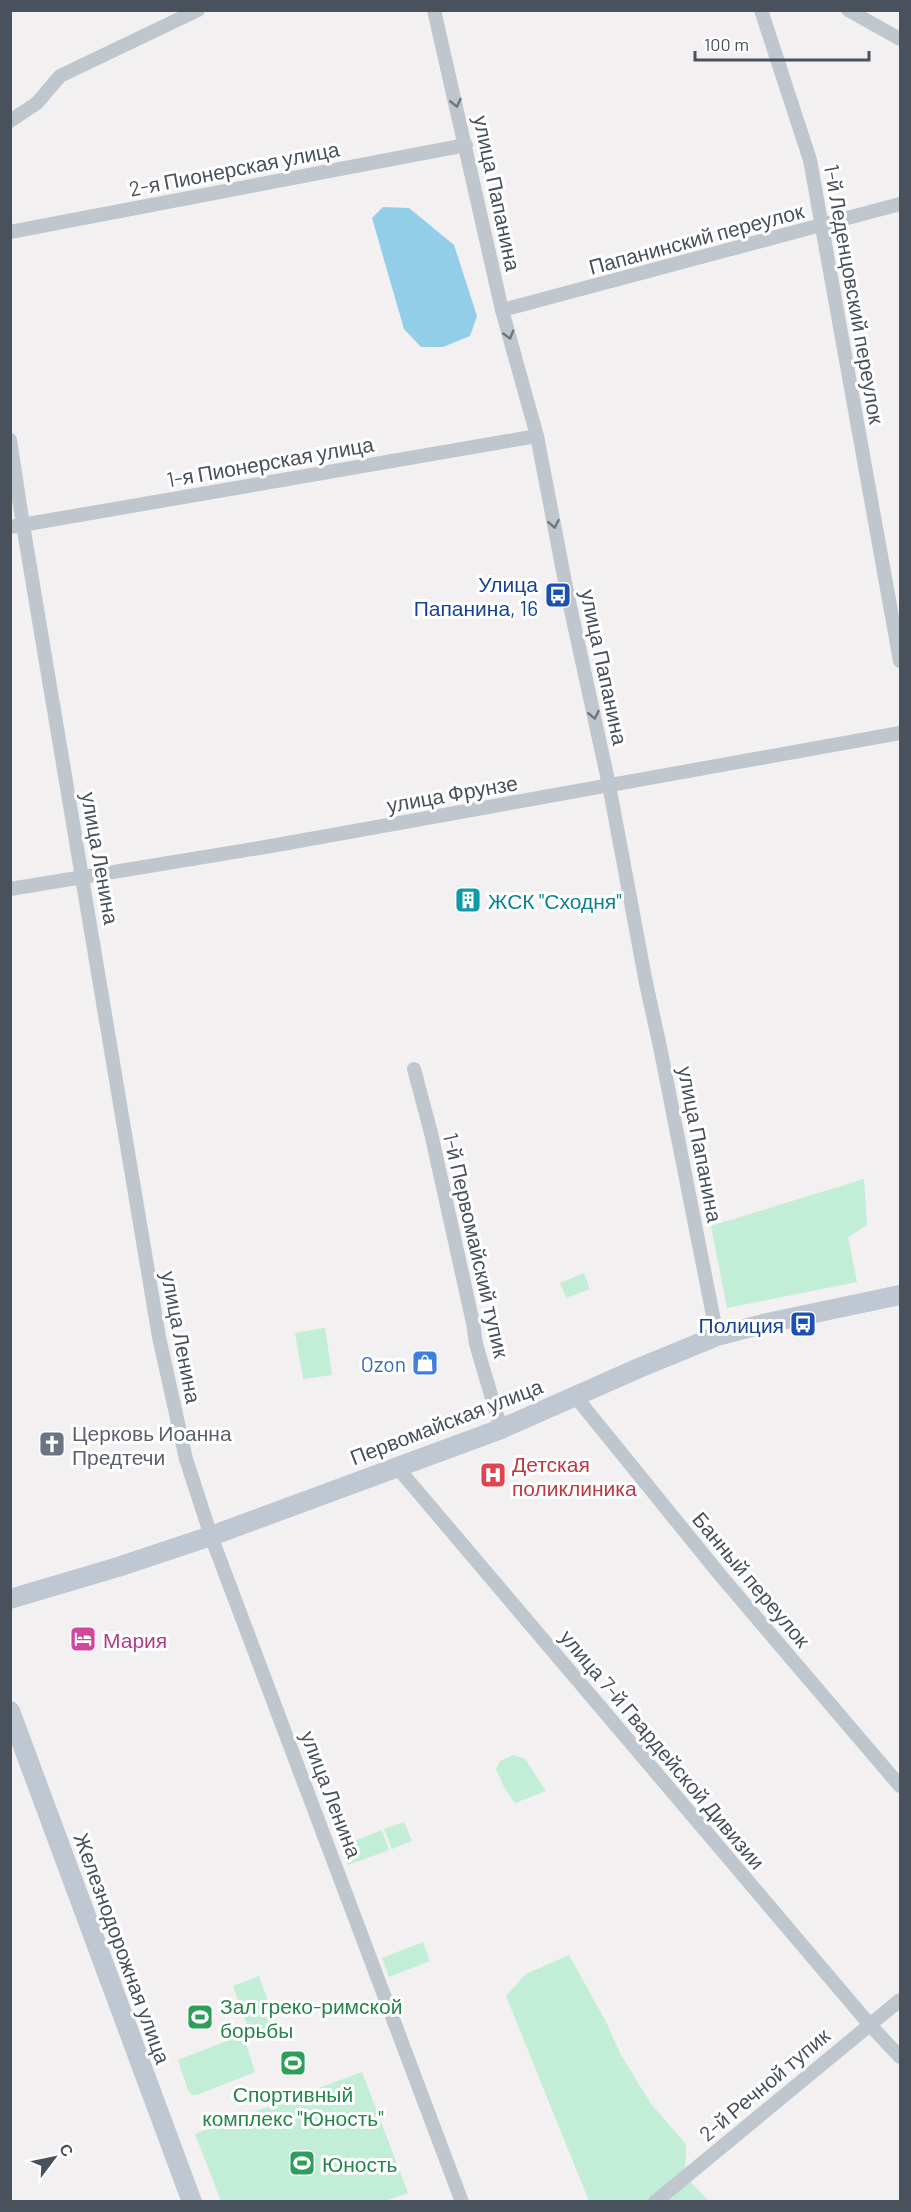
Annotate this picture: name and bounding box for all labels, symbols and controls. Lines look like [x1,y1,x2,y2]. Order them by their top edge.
scale bar [695,24,869,62]
text: 100 m [704,33,749,55]
one-way arrow [449,98,462,108]
street label: улица Папанина [469,113,527,273]
street label: 2-я Пионерская улица [127,135,342,201]
street label: 1-й Леденцовский переулок [820,162,890,427]
street label: Папанинский переулок [586,197,807,279]
one-way arrow [502,329,514,339]
street label: 1-я Пионерская улица [165,430,376,492]
one-way arrow [547,519,560,529]
place label: Улица Папанина, 16 [414,571,538,620]
bus stop icon: Улица Папанина, 16 [543,580,573,610]
street label: улица Папанина [576,587,634,747]
one-way arrow [586,710,599,720]
street label: улица Фрунзе [385,769,519,817]
street label: улица Ленина [77,790,125,926]
building icon: ЖСК "Сходня" [453,885,483,915]
place label: ЖСК "Сходня" [488,888,622,913]
street label: улица Папанина [674,1064,728,1224]
street label: 1-й Первомайский тупик [439,1130,515,1361]
street label: улица Ленина [157,1269,207,1405]
bus stop icon: Полиция [788,1309,818,1339]
place label: Полиция [699,1312,784,1337]
shop icon: Ozon [410,1348,440,1378]
place label: Ozon [361,1351,406,1376]
street label: Первомайская улица [346,1373,546,1469]
place label: Церковь Иоанна Предтечи [72,1420,232,1469]
church icon: Церковь Иоанна Предтечи [37,1429,67,1459]
place label: Детская поликлиника [512,1451,637,1500]
hospital icon: Детская поликлиника [478,1460,508,1490]
street label: Банный переулок [688,1506,816,1652]
hotel icon: Мария [68,1624,98,1654]
street label: улица 7-й Гвардейской Дивизии [555,1624,771,1874]
place label: Мария [103,1627,167,1652]
street label: улица Ленина [296,1727,368,1861]
street label: Железнодорожная улица [70,1829,177,2067]
place label: Зал греко-римской борьбы [220,1993,402,2042]
sports icon: Зал греко-римской борьбы [185,2002,215,2032]
street label: 2-й Речной тупик [694,2022,835,2146]
sports icon: Спортивный комплекс "Юность" [278,2048,308,2078]
place label: Спортивный комплекс "Юность" [202,2081,384,2130]
north arrow [24,2128,84,2188]
text: С [56,2140,78,2160]
sports icon: Юность [287,2148,317,2178]
place label: Юность [322,2151,398,2176]

